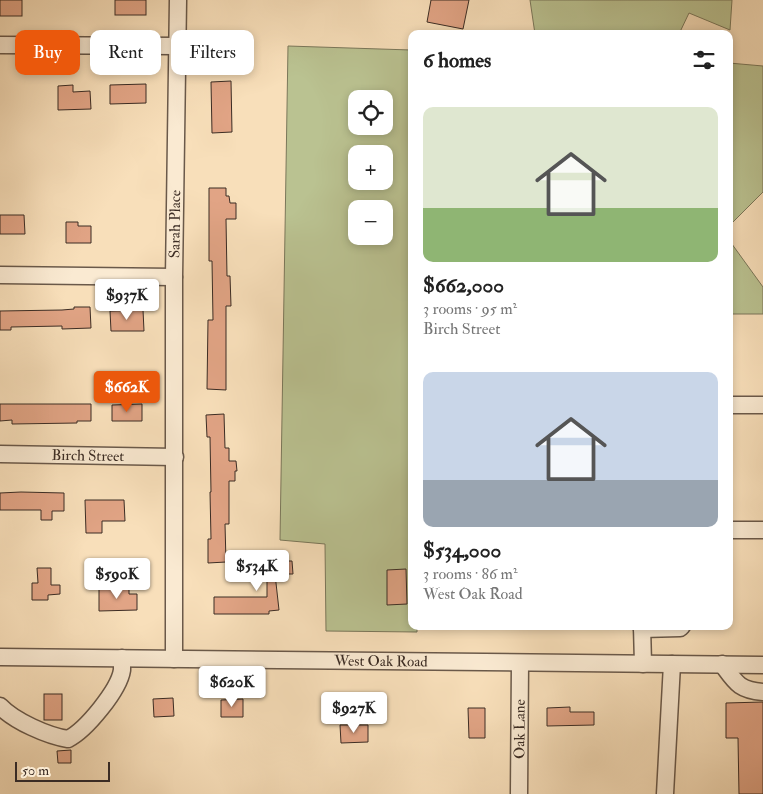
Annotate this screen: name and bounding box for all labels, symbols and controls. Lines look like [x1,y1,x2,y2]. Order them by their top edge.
chip: Buy [15,30,80,75]
chip: Rent [90,30,161,75]
chip: Filters [171,30,254,75]
icon: filters [690,46,718,74]
text: 6 homes [423,47,491,74]
map controls [348,90,393,245]
button: locate [348,90,393,135]
icon: home [526,139,616,229]
button: + [348,145,393,190]
street label: Sarah Place [165,190,185,258]
button: − [348,200,393,245]
text: $662,000 [423,272,504,299]
pin: $937K [92,278,162,321]
text: $937K [106,285,148,305]
text: 3 rooms · 95 m² [423,299,517,319]
text: Birch Street [423,319,500,339]
pin: $662K [92,370,162,413]
text: $662K [105,377,149,397]
icon: home [526,404,616,494]
street label: Birch Street [52,446,125,466]
text: $534,000 [423,537,501,564]
pin: $534K [222,550,292,592]
text: $534K [236,556,278,576]
pin: $590K [82,558,152,600]
text: $590K [95,564,139,584]
text: 3 rooms · 86 m² [423,564,517,584]
text: West Oak Road [423,584,523,604]
street label: West Oak Road [333,651,428,671]
pin: $620K [197,666,267,708]
text: $620K [210,672,254,692]
pin: $927K [319,692,389,734]
text: $927K [332,698,376,718]
street label: Oak Lane [510,699,530,759]
scale bar [15,759,110,782]
text: 50 m [22,762,49,779]

